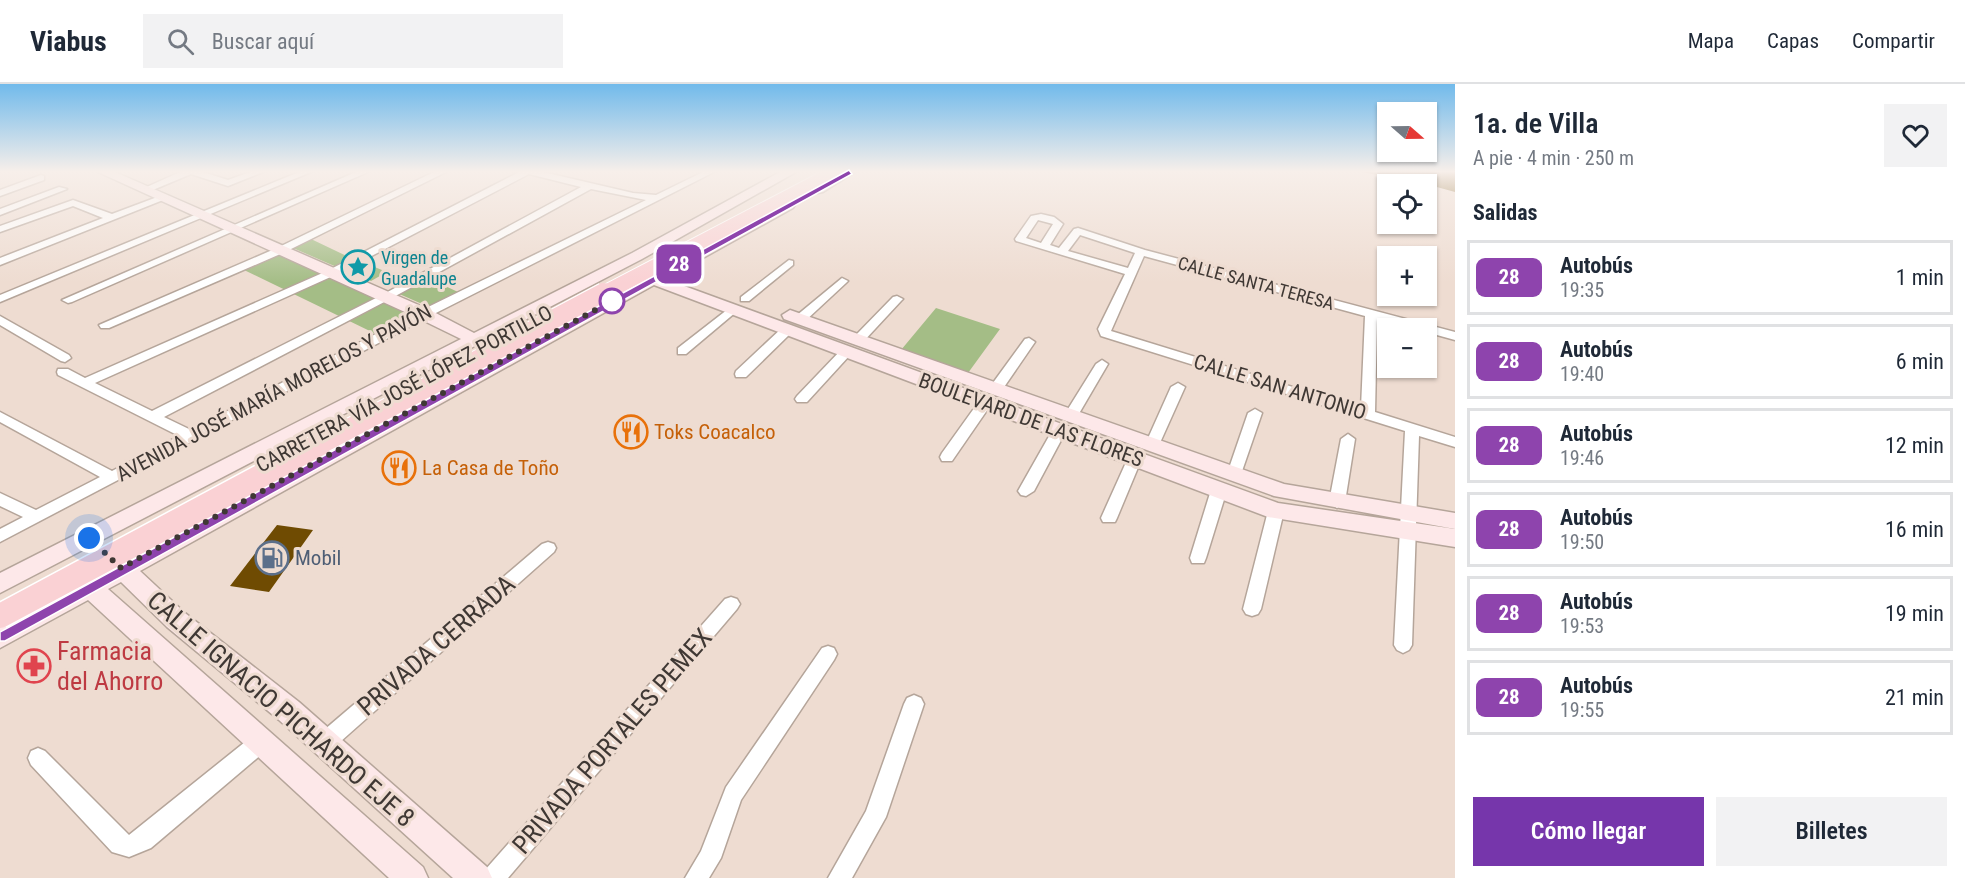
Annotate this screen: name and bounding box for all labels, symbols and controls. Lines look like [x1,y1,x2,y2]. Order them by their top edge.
search box [143,14,563,68]
text: Viabus [30,25,107,58]
icon: search [164,25,197,58]
text: Buscar aquí [212,29,314,54]
text: Mapa [1688,29,1734,53]
text: Capas [1767,29,1819,53]
text: Compartir [1852,29,1935,53]
north arrow [1377,102,1437,162]
map controls [1377,102,1437,378]
button: heart [1884,104,1947,167]
text: 1a. de Villa [1473,107,1598,140]
text: A pie · 4 min · 250 m [1473,146,1634,170]
button: locate [1377,174,1437,234]
text: Salidas [1473,200,1538,225]
line badge: 28 [652,244,706,284]
button: + [1377,246,1437,306]
place label: Virgen de Guadalupe [381,247,457,289]
place icon: Virgen de Guadalupe [340,249,376,285]
text: 28 [668,252,690,276]
street label: CALLE SANTA TERESA [1176,252,1337,314]
text: Autobús [1560,253,1633,278]
text: 28 [1498,265,1520,289]
text: 1 min [1896,265,1944,290]
text: 19:35 [1560,278,1604,302]
unlabelled marker [599,288,625,314]
street label: AVENIDA JOSÉ MARÍA MORELOS Y PAVÓN [112,299,436,487]
street label: CARRETERA VÍA JOSÉ LÓPEZ PORTILLO [252,300,556,478]
button: − [1377,318,1437,378]
text: Autobús [1560,337,1633,362]
street label: CALLE SAN ANTONIO [1191,349,1369,425]
text: 28 [1498,349,1520,373]
text: 6 min [1896,349,1944,374]
text: 19:40 [1560,362,1604,386]
street label: BOULEVARD DE LAS FLORES [915,368,1147,472]
restaurant icon: Toks Coacalco [613,414,649,450]
place label: Toks Coacalco [654,420,776,444]
text: Autobús [1560,421,1633,446]
text: 28 [1498,433,1520,457]
text: 12 min [1885,433,1944,458]
text: 19:46 [1560,446,1604,470]
restaurant icon: La Casa de Toño [381,450,417,486]
place label: La Casa de Toño [422,456,559,480]
text: Autobús [1560,505,1633,530]
text: 28 [1498,517,1520,541]
text: 16 min [1885,517,1944,542]
your location [74,523,104,553]
text: 19:50 [1560,530,1604,554]
fuel station icon: Mobil [254,540,290,576]
place label: Mobil [295,546,341,570]
street label: PRIVADA CERRADA [351,569,521,721]
street label: CALLE IGNACIO PICHARDO EJE 8 [141,585,421,833]
text: Autobús [1560,589,1633,614]
text: 28 [1498,601,1520,625]
text: 19 min [1885,601,1944,626]
text: 19:53 [1560,614,1604,638]
street label: PRIVADA PORTALES PEMEX [506,622,718,860]
place label: Farmacia del Ahorro [57,636,163,696]
pharmacy icon: Farmacia del Ahorro [16,648,52,684]
text: Autobús [1560,673,1633,698]
text: 28 [1498,685,1520,709]
text: 21 min [1885,685,1944,710]
text: 19:55 [1560,698,1604,722]
button: Cómo llegar [1473,797,1704,866]
button: Billetes [1716,797,1947,866]

